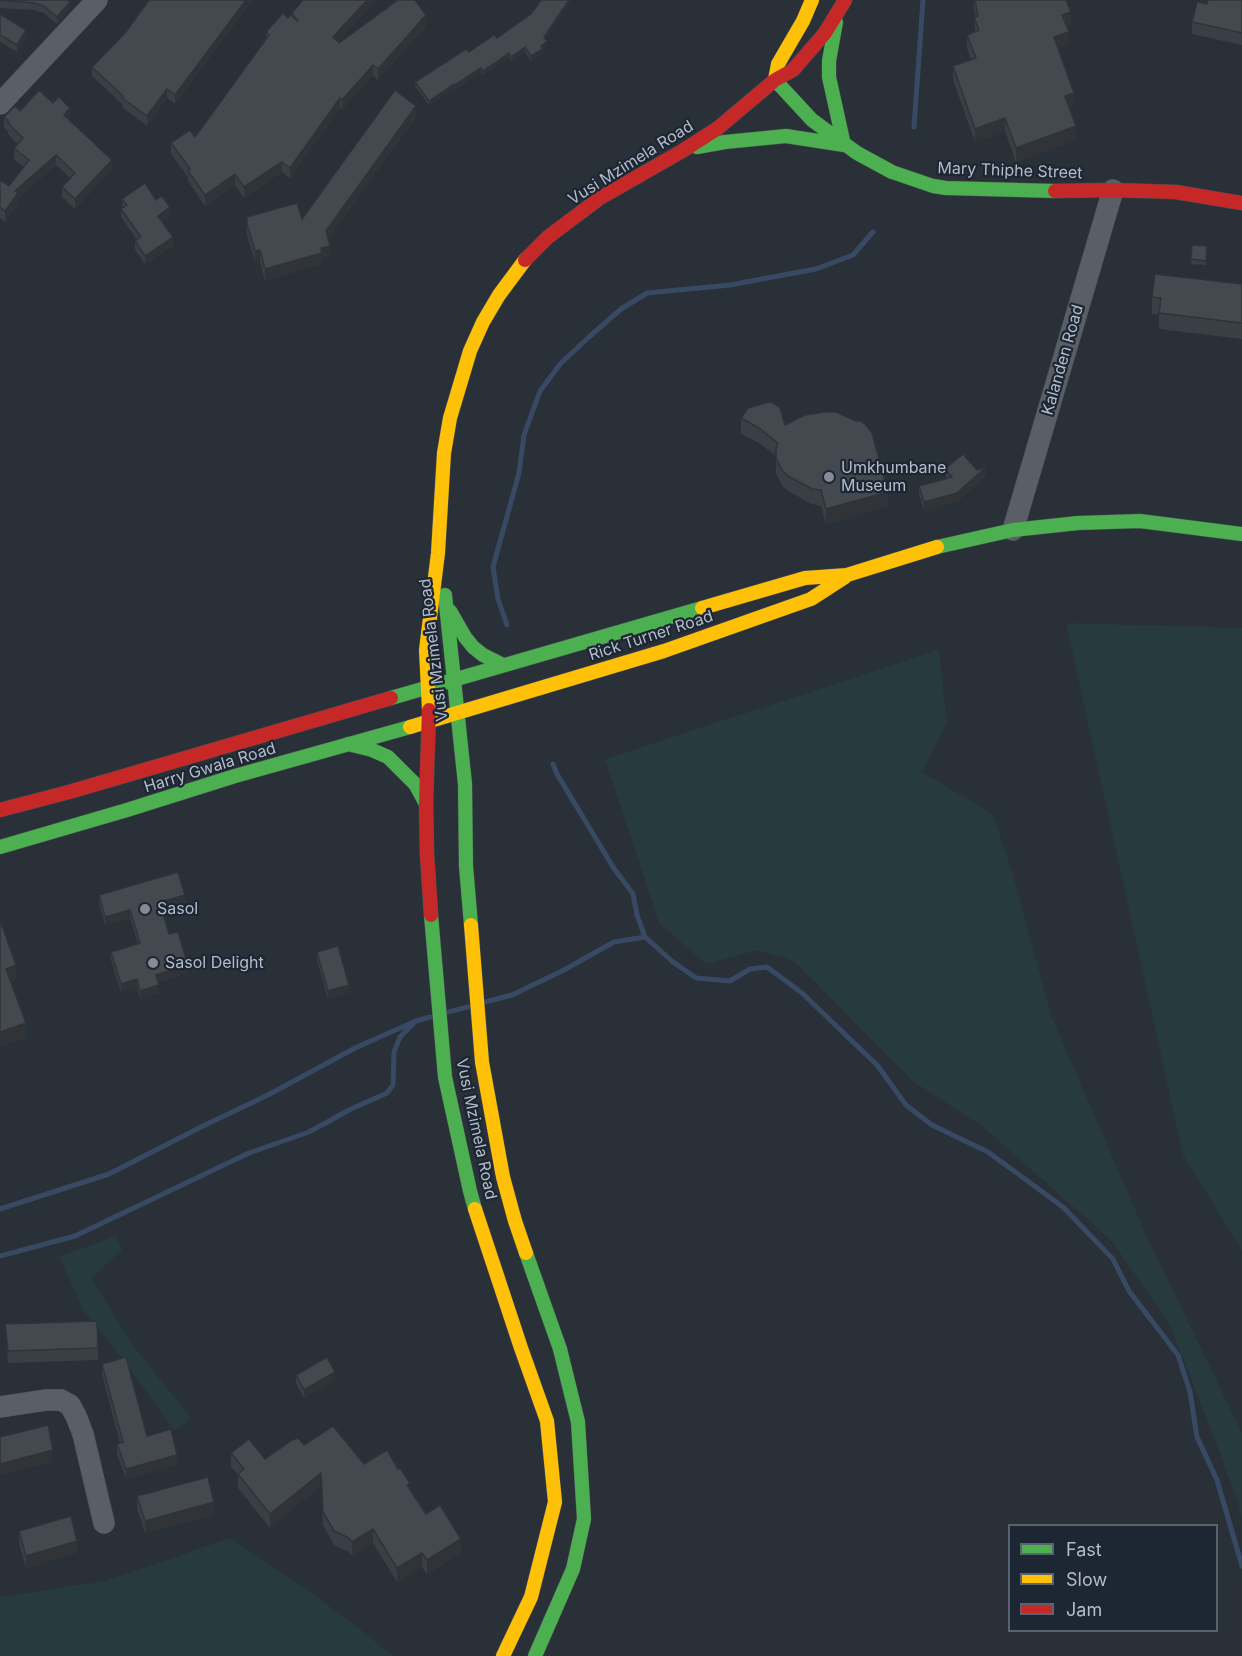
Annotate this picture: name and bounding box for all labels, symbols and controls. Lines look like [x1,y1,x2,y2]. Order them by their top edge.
street label: Vusi Mzimela Road [565,117,697,209]
street label: Mary Thiphe Street [937,159,1083,183]
street label: Kalanden Road [1038,303,1088,417]
place label: Umkhumbane Museum [841,458,946,496]
marker: Umkhumbane Museum [822,470,836,484]
street label: Vusi Mzimela Road [416,577,452,723]
street label: Rick Turner Road [587,607,715,665]
street label: Harry Gwala Road [142,739,278,797]
place label: Sasol [157,899,198,919]
marker: Sasol [138,902,152,916]
place label: Sasol Delight [165,953,264,973]
marker: Sasol Delight [146,956,160,970]
street label: Vusi Mzimela Road [452,1057,500,1201]
legend [1008,1524,1218,1632]
text: Fast [1066,1539,1102,1560]
text: Slow [1066,1569,1107,1590]
text: Jam [1066,1599,1102,1620]

